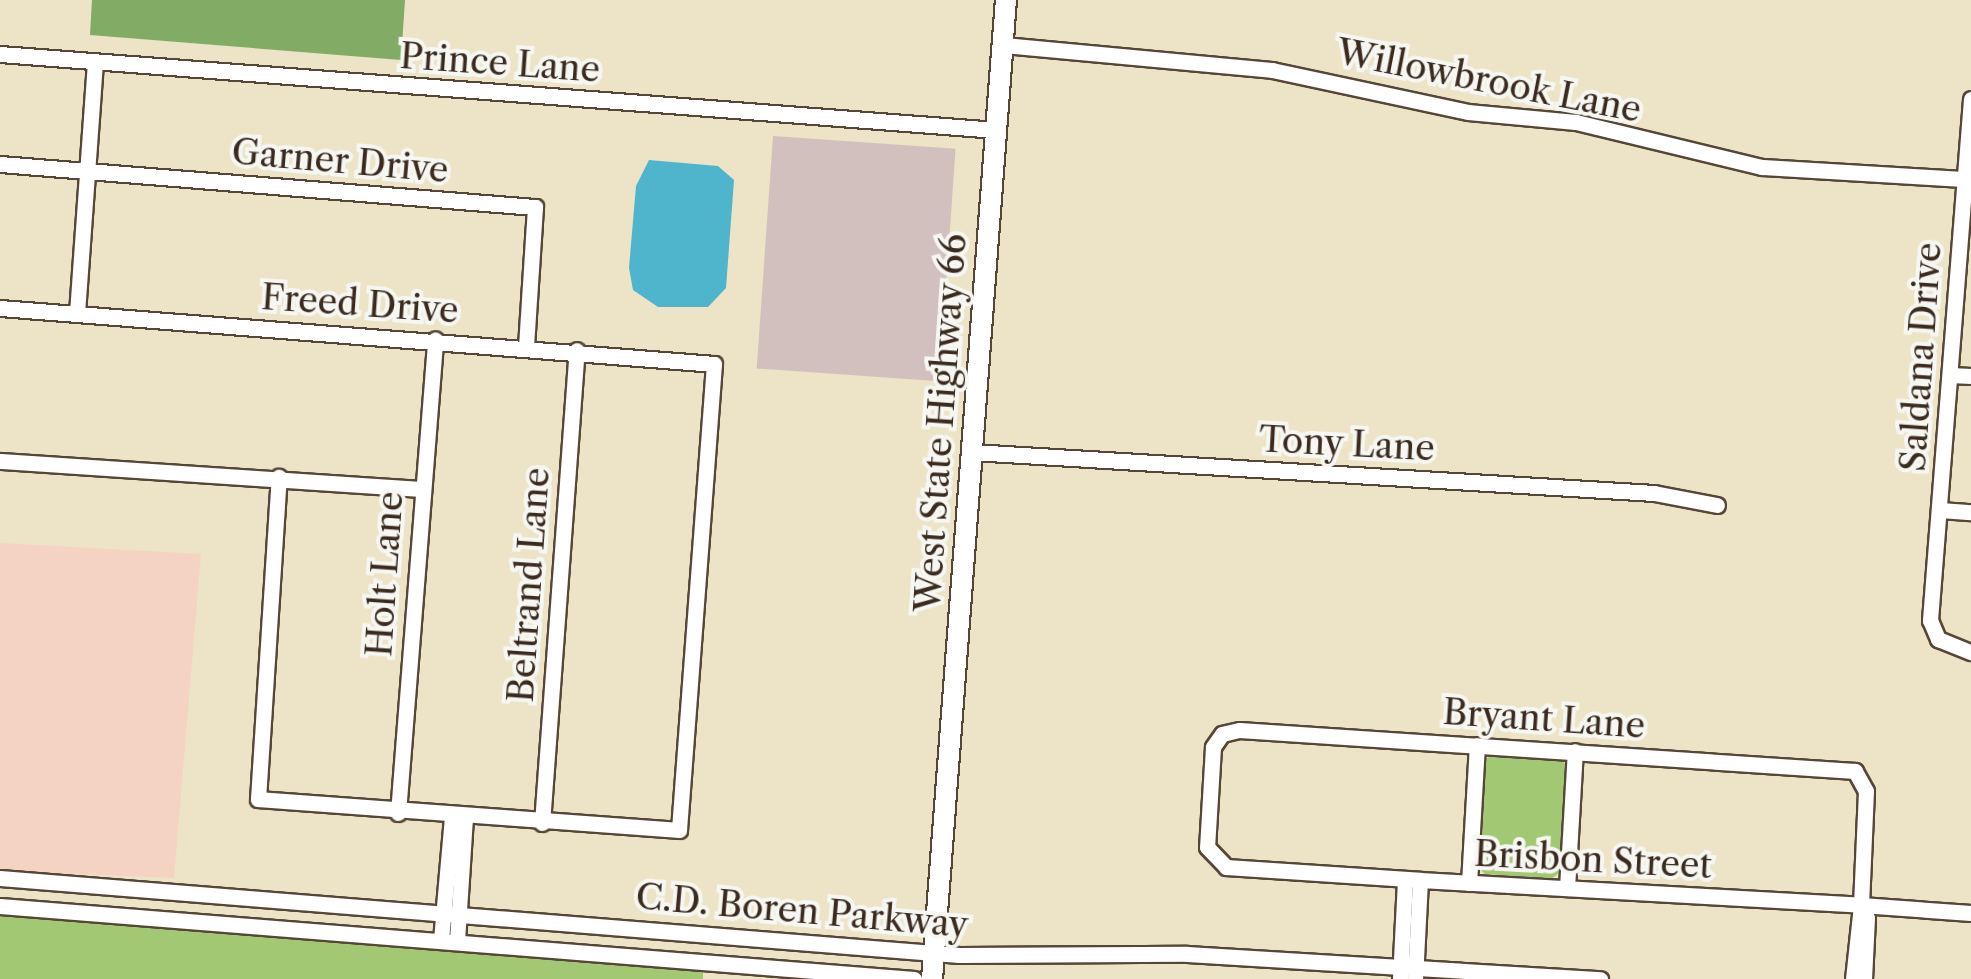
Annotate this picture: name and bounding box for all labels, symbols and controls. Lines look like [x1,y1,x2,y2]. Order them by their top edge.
street label: Willowbrook Lane [1333,31,1645,131]
street label: Prince Lane [398,35,602,91]
street label: Garner Drive [230,131,450,191]
street label: West State Highway 66 [907,232,975,614]
street label: Saldana Drive [1892,241,1950,473]
street label: Freed Drive [260,276,460,332]
street label: Tony Lane [1258,418,1436,470]
street label: Beltrand Lane [500,466,558,704]
street label: Holt Lane [358,490,412,658]
street label: Bryant Lane [1441,691,1647,747]
street label: Brisbon Street [1473,833,1713,887]
street label: C.D. Boren Parkway [634,876,970,946]

